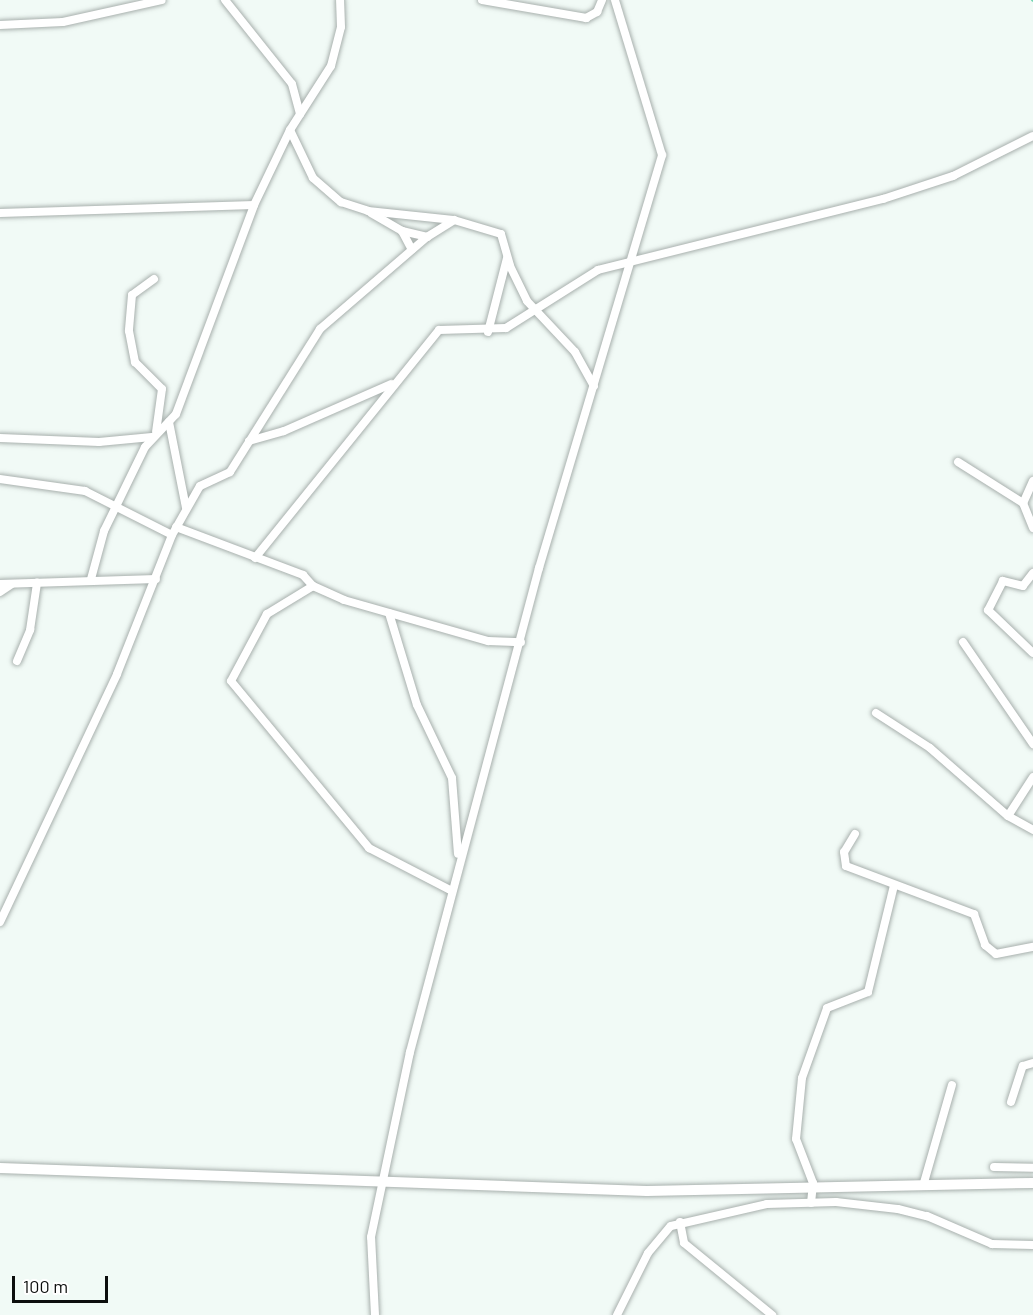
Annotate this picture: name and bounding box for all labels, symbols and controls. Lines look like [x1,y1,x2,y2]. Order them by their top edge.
scale bar [15,1264,111,1302]
text: 100 m [23,1275,68,1297]

